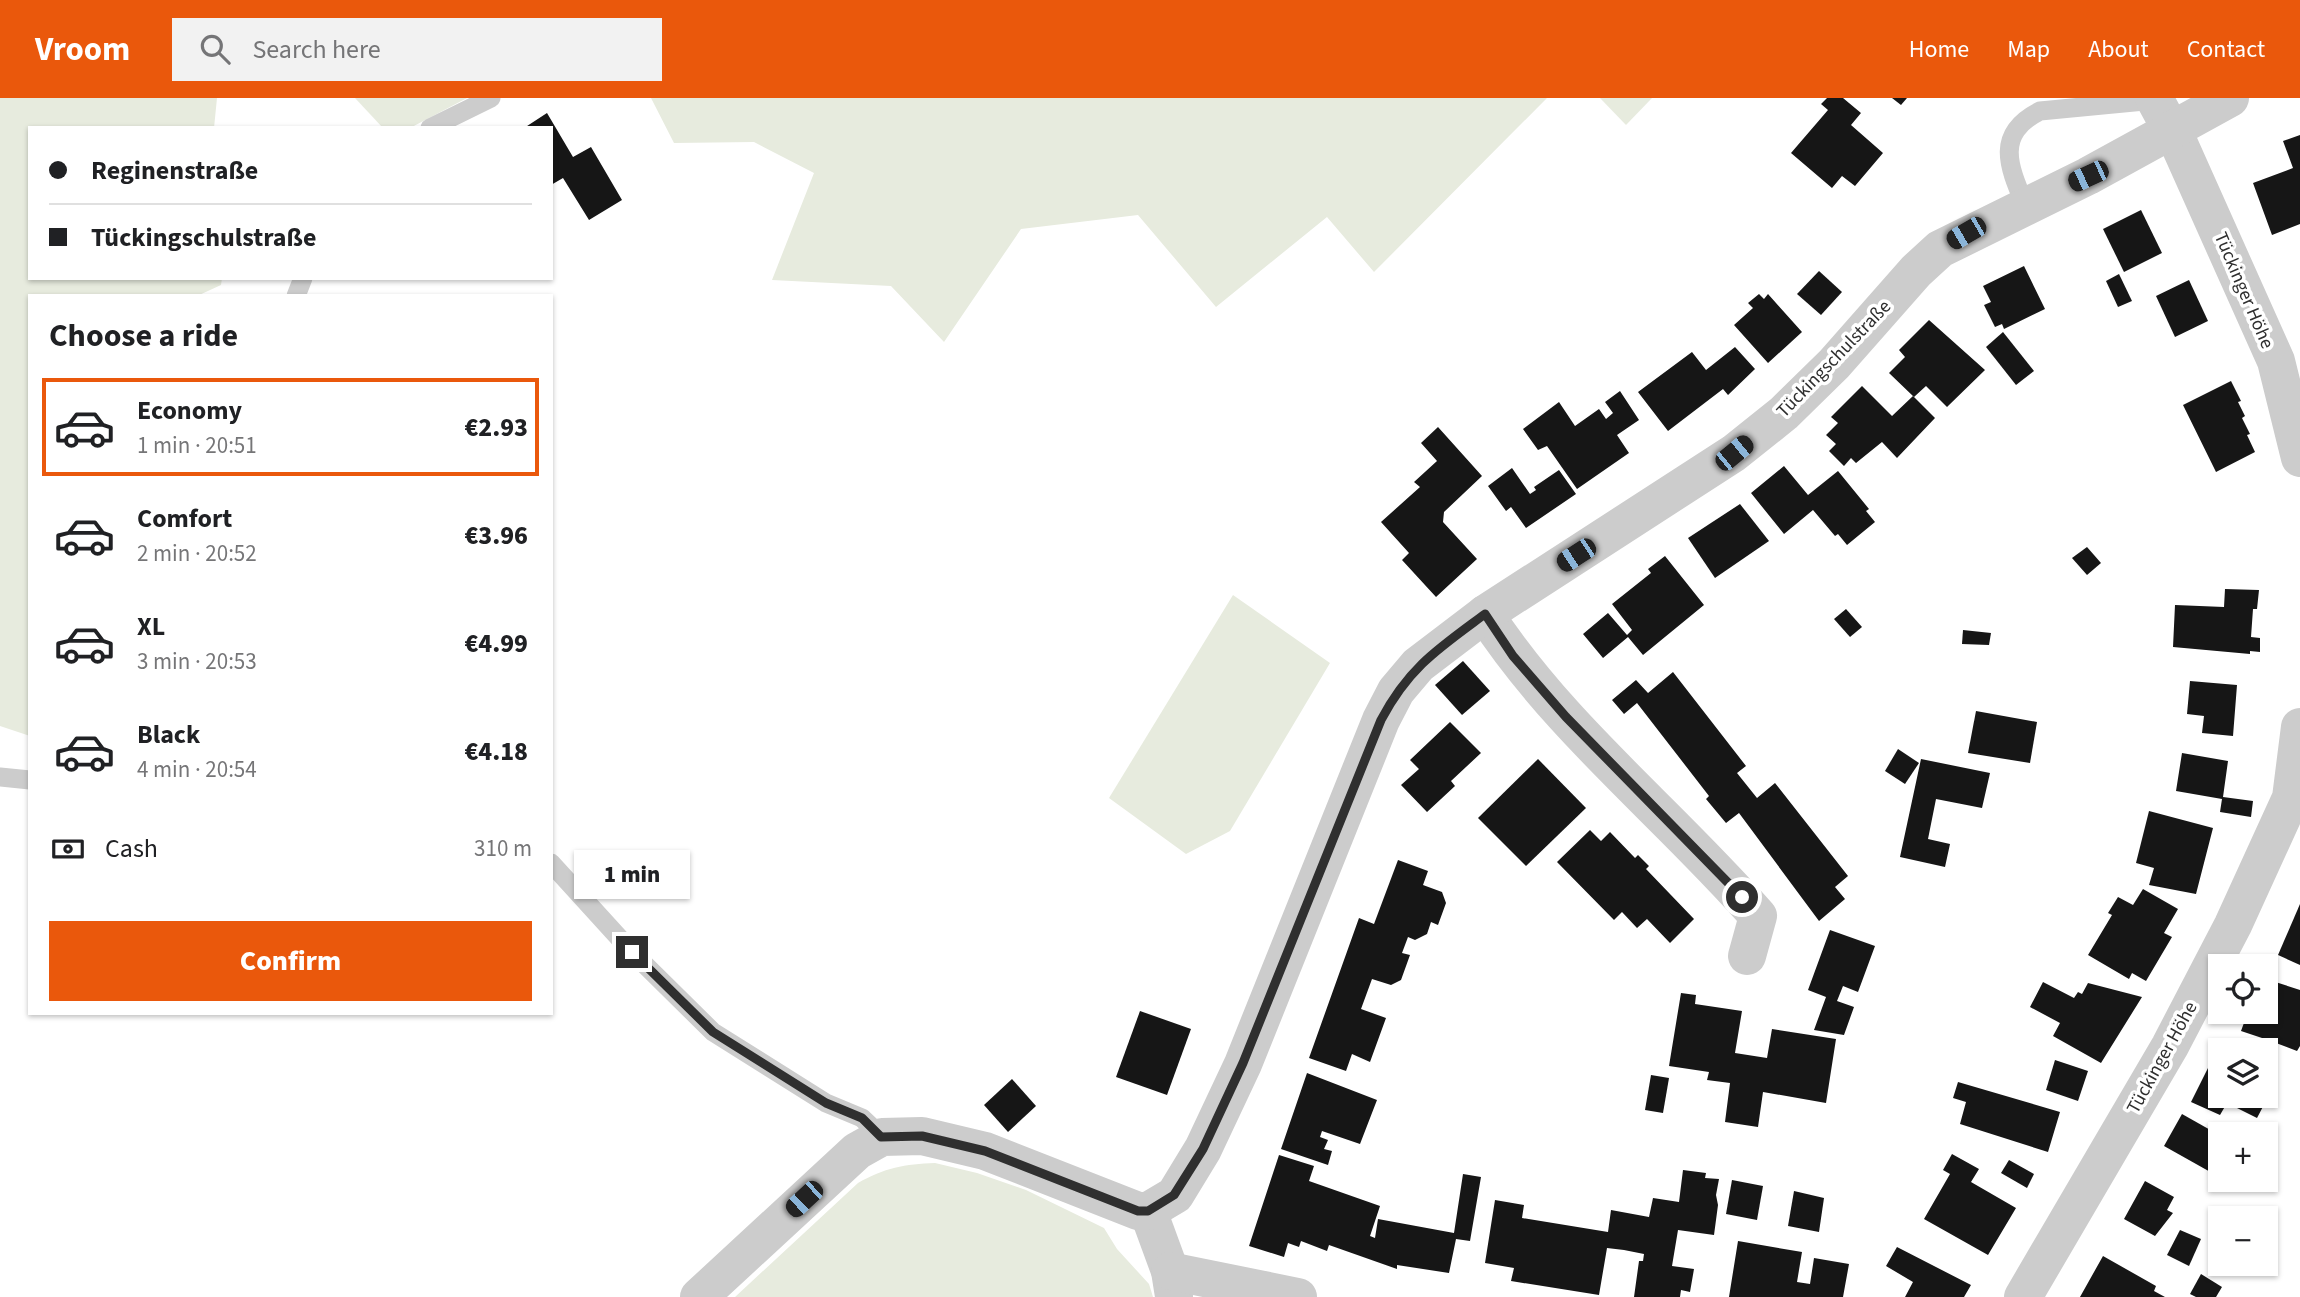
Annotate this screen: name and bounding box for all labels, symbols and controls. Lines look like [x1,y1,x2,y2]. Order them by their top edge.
search box [172,18,662,81]
text: Vroom [35,26,130,73]
icon: search [196,30,234,68]
text: Search here [252,31,381,68]
text: Home [1909,32,1969,67]
text: Map [2007,32,2050,67]
text: About [2088,32,2149,67]
text: Contact [2187,32,2265,67]
text: Reginenstraße [91,152,258,189]
car [2065,158,2112,194]
car [1943,213,1990,253]
text: Tückingschulstraße [91,219,316,256]
street label: Tückinger Höhe [2207,228,2280,353]
street label: Tückingschulstraße [1771,294,1897,424]
text: Choose a ride [49,313,238,359]
text: Economy [137,392,242,429]
icon: car [53,396,116,459]
text: €2.93 [464,409,528,446]
text: 1 min · 20:51 [137,429,257,462]
car [1712,432,1757,474]
text: Comfort [137,500,232,537]
icon: car [53,504,116,567]
text: €3.96 [464,517,528,554]
car [1553,535,1600,575]
text: 2 min · 20:52 [137,537,257,570]
text: XL [137,608,165,645]
icon: car [53,612,116,675]
text: €4.99 [464,625,528,662]
text: 3 min · 20:53 [137,645,257,678]
text: Black [137,716,200,753]
icon: car [53,720,116,783]
text: €4.18 [464,733,528,770]
text: 4 min · 20:54 [137,753,257,786]
icon: cash [49,830,87,868]
text: Cash [105,830,158,867]
text: 310 m [474,832,532,865]
callout: 1 min [574,850,690,900]
text: 1 min [604,858,660,891]
route start [1726,881,1758,913]
button: Confirm [49,921,532,1001]
route end [616,936,648,968]
map controls [2208,954,2278,1276]
button: locate [2208,954,2278,1024]
street label: Tückinger Höhe [2120,997,2204,1119]
button: layers [2208,1038,2278,1108]
button: + [2208,1122,2278,1192]
car [782,1177,827,1221]
button: − [2208,1206,2278,1276]

